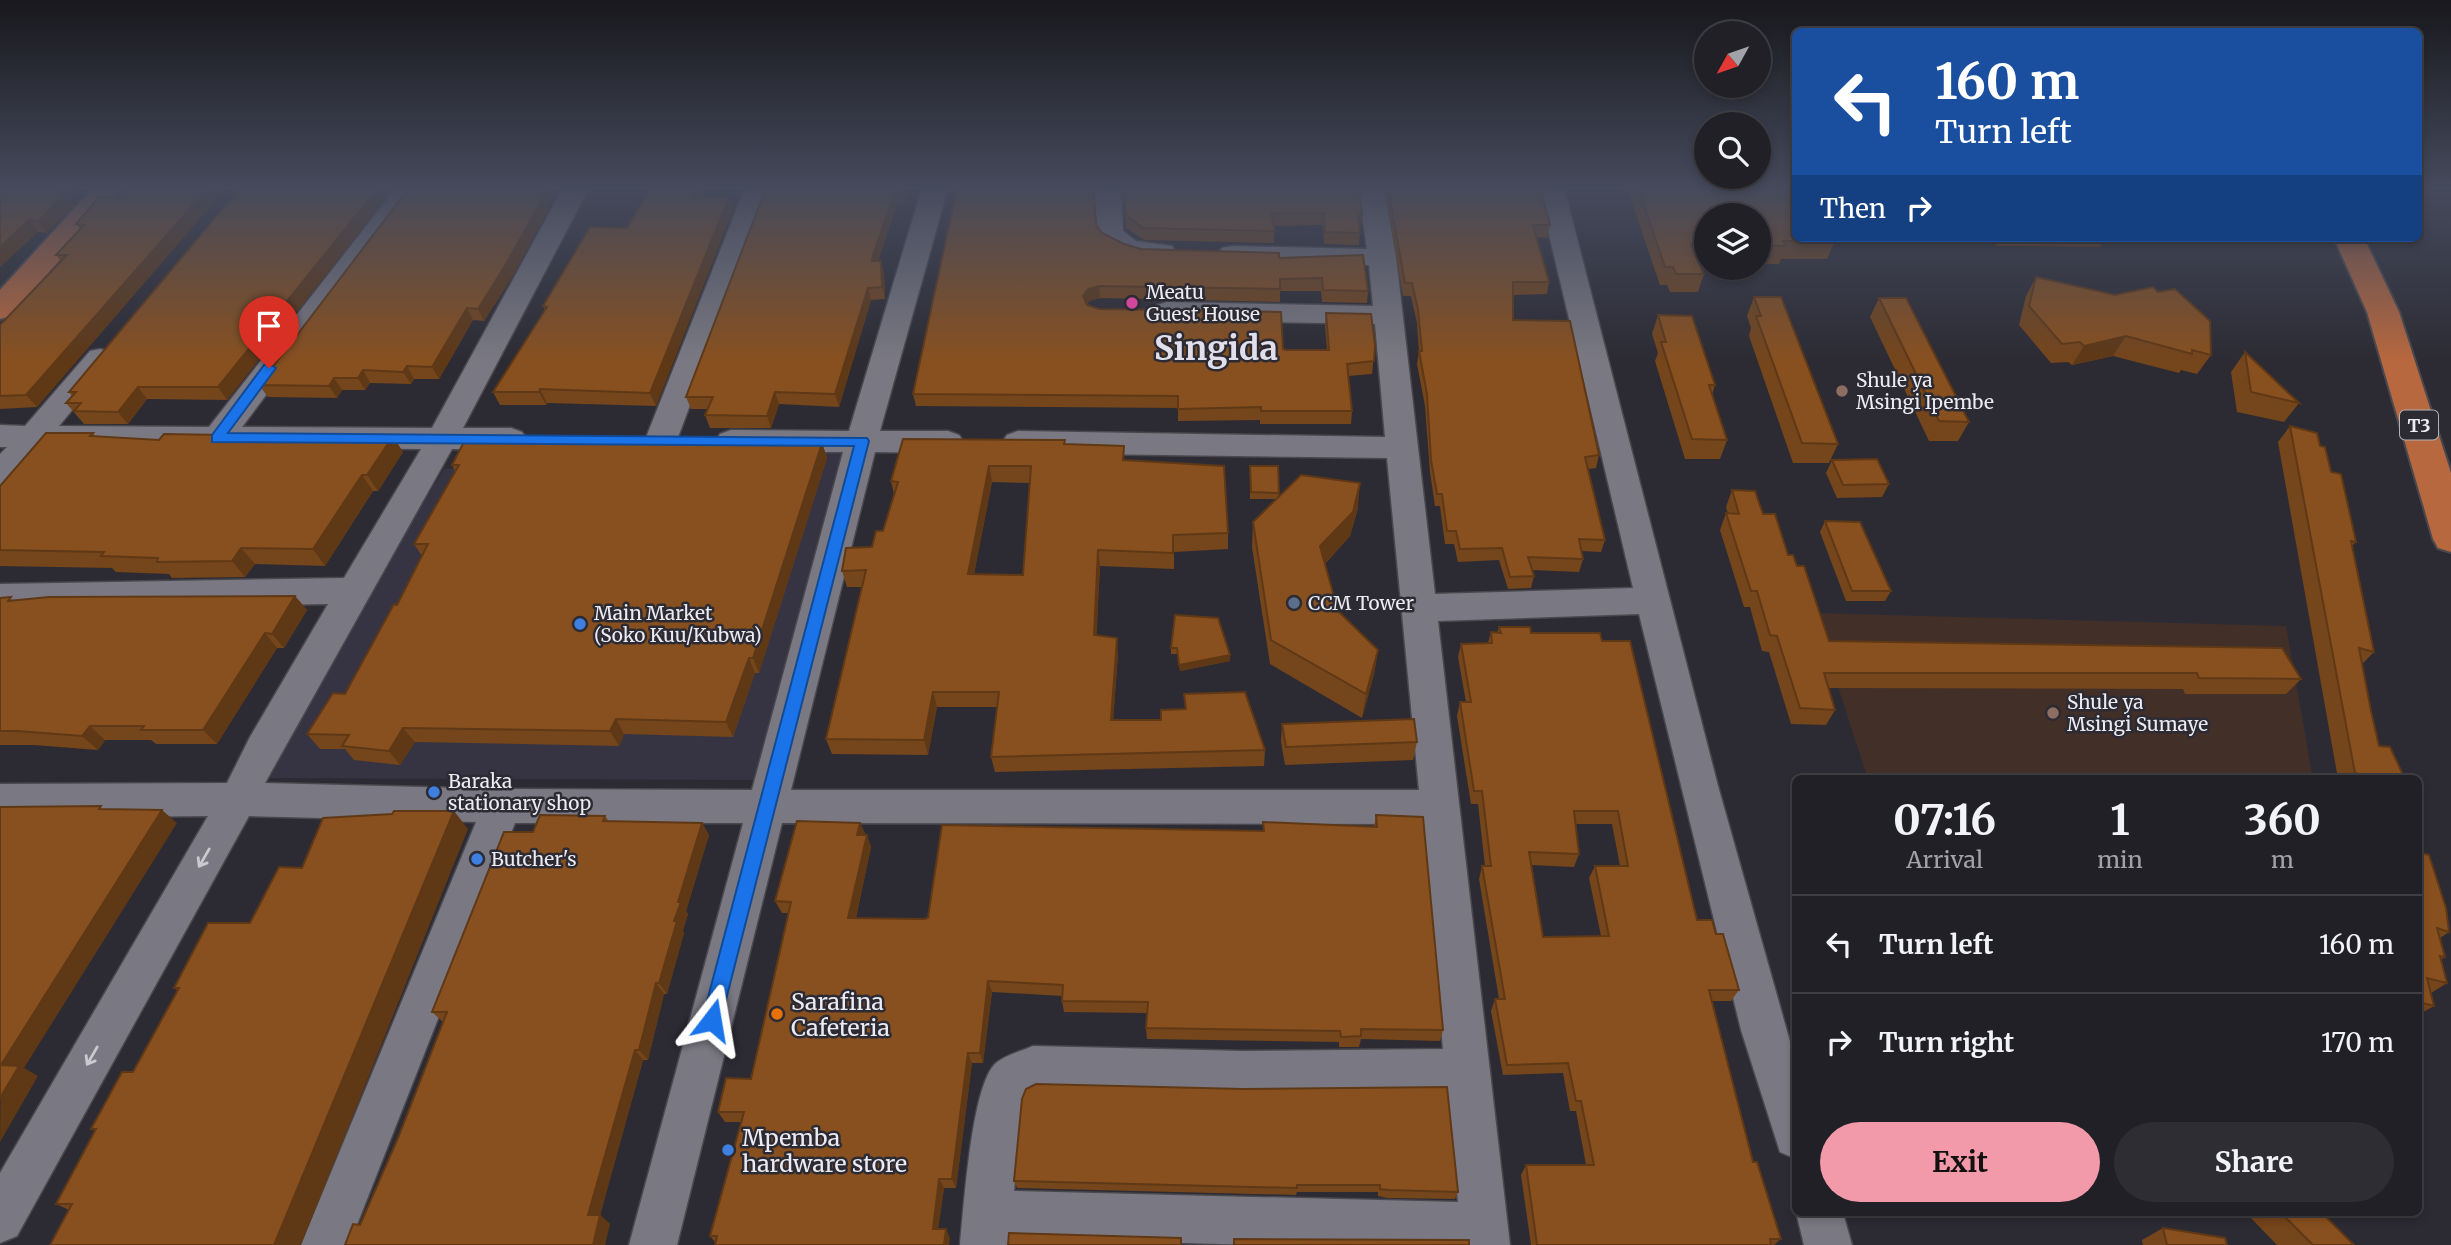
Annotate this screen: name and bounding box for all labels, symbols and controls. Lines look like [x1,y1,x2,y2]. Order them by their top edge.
north arrow [1694,21,1771,98]
map controls [1694,21,1771,280]
text: 160 m [1935,51,2079,112]
icon: left [1820,56,1911,147]
button: search [1694,112,1771,189]
text: Turn left [1935,112,2072,152]
icon: right [1900,189,1938,227]
text: Then [1820,192,1886,225]
button: layers [1694,203,1771,280]
place label: Meatu Guest House [1146,280,1260,326]
marker: Meatu Guest House [1124,295,1140,311]
pin [239,296,299,368]
icon: arrive [250,307,288,345]
district label: Singida [1154,328,1278,369]
place label: Shule ya Msingi Ipembe [1856,368,1994,414]
marker: Shule ya Msingi Ipembe [1834,383,1850,399]
road number: T3 [2400,410,2438,440]
place label: CCM Tower [1308,591,1414,615]
marker: CCM Tower [1286,595,1302,611]
place label: Main Market (Soko Kuu/Kubwa) [594,601,762,647]
marker: Main Market (Soko Kuu/Kubwa) [572,616,588,632]
place label: Shule ya Msingi Sumaye [2067,690,2208,736]
marker: Shule ya Msingi Sumaye [2045,705,2061,721]
place label: Baraka stationary shop [448,769,591,815]
marker: Baraka stationary shop [426,784,442,800]
text: 07:16 [1893,794,1996,846]
text: 1 [2110,794,2130,846]
text: 360 [2244,794,2321,846]
text: Arrival [1906,845,1983,874]
text: min [2097,845,2143,874]
text: m [2271,845,2294,874]
one-way arrow [197,847,210,868]
place label: Butcher's [491,847,577,871]
marker: Butcher's [469,851,485,867]
icon: left [1820,925,1858,963]
text: Turn left [1879,928,1993,961]
text: 160 m [2319,928,2394,961]
position arrow [675,983,749,1057]
place label: Sarafina Cafeteria [791,987,890,1042]
marker: Sarafina Cafeteria [769,1006,785,1022]
icon: right [1820,1023,1858,1061]
text: Turn right [1879,1026,2014,1059]
text: 170 m [2321,1026,2394,1059]
one-way arrow [85,1045,98,1066]
button: Exit [1820,1122,2100,1202]
button: Share [2114,1122,2394,1202]
place label: Mpemba hardware store [742,1123,907,1178]
marker: Mpemba hardware store [720,1142,736,1158]

